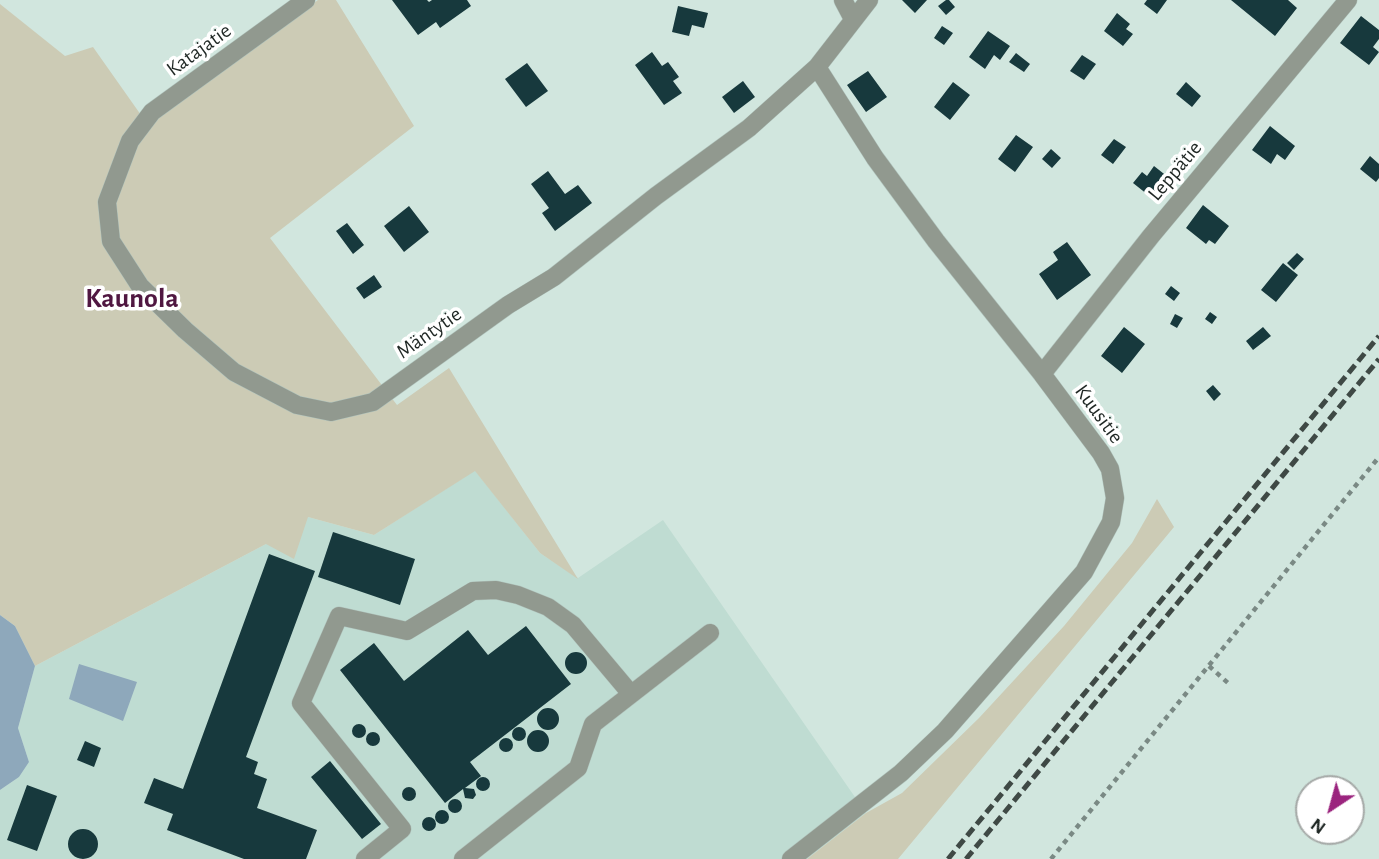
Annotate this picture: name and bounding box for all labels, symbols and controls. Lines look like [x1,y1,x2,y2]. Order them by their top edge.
street label: Katajatie [162,18,236,82]
street label: Leppätie [1143,136,1207,206]
district label: Kaunola [85,282,179,316]
street label: Mäntytie [392,302,466,364]
street label: Kuusitie [1069,380,1129,448]
north arrow [1295,775,1365,845]
text: N [1308,814,1329,837]

